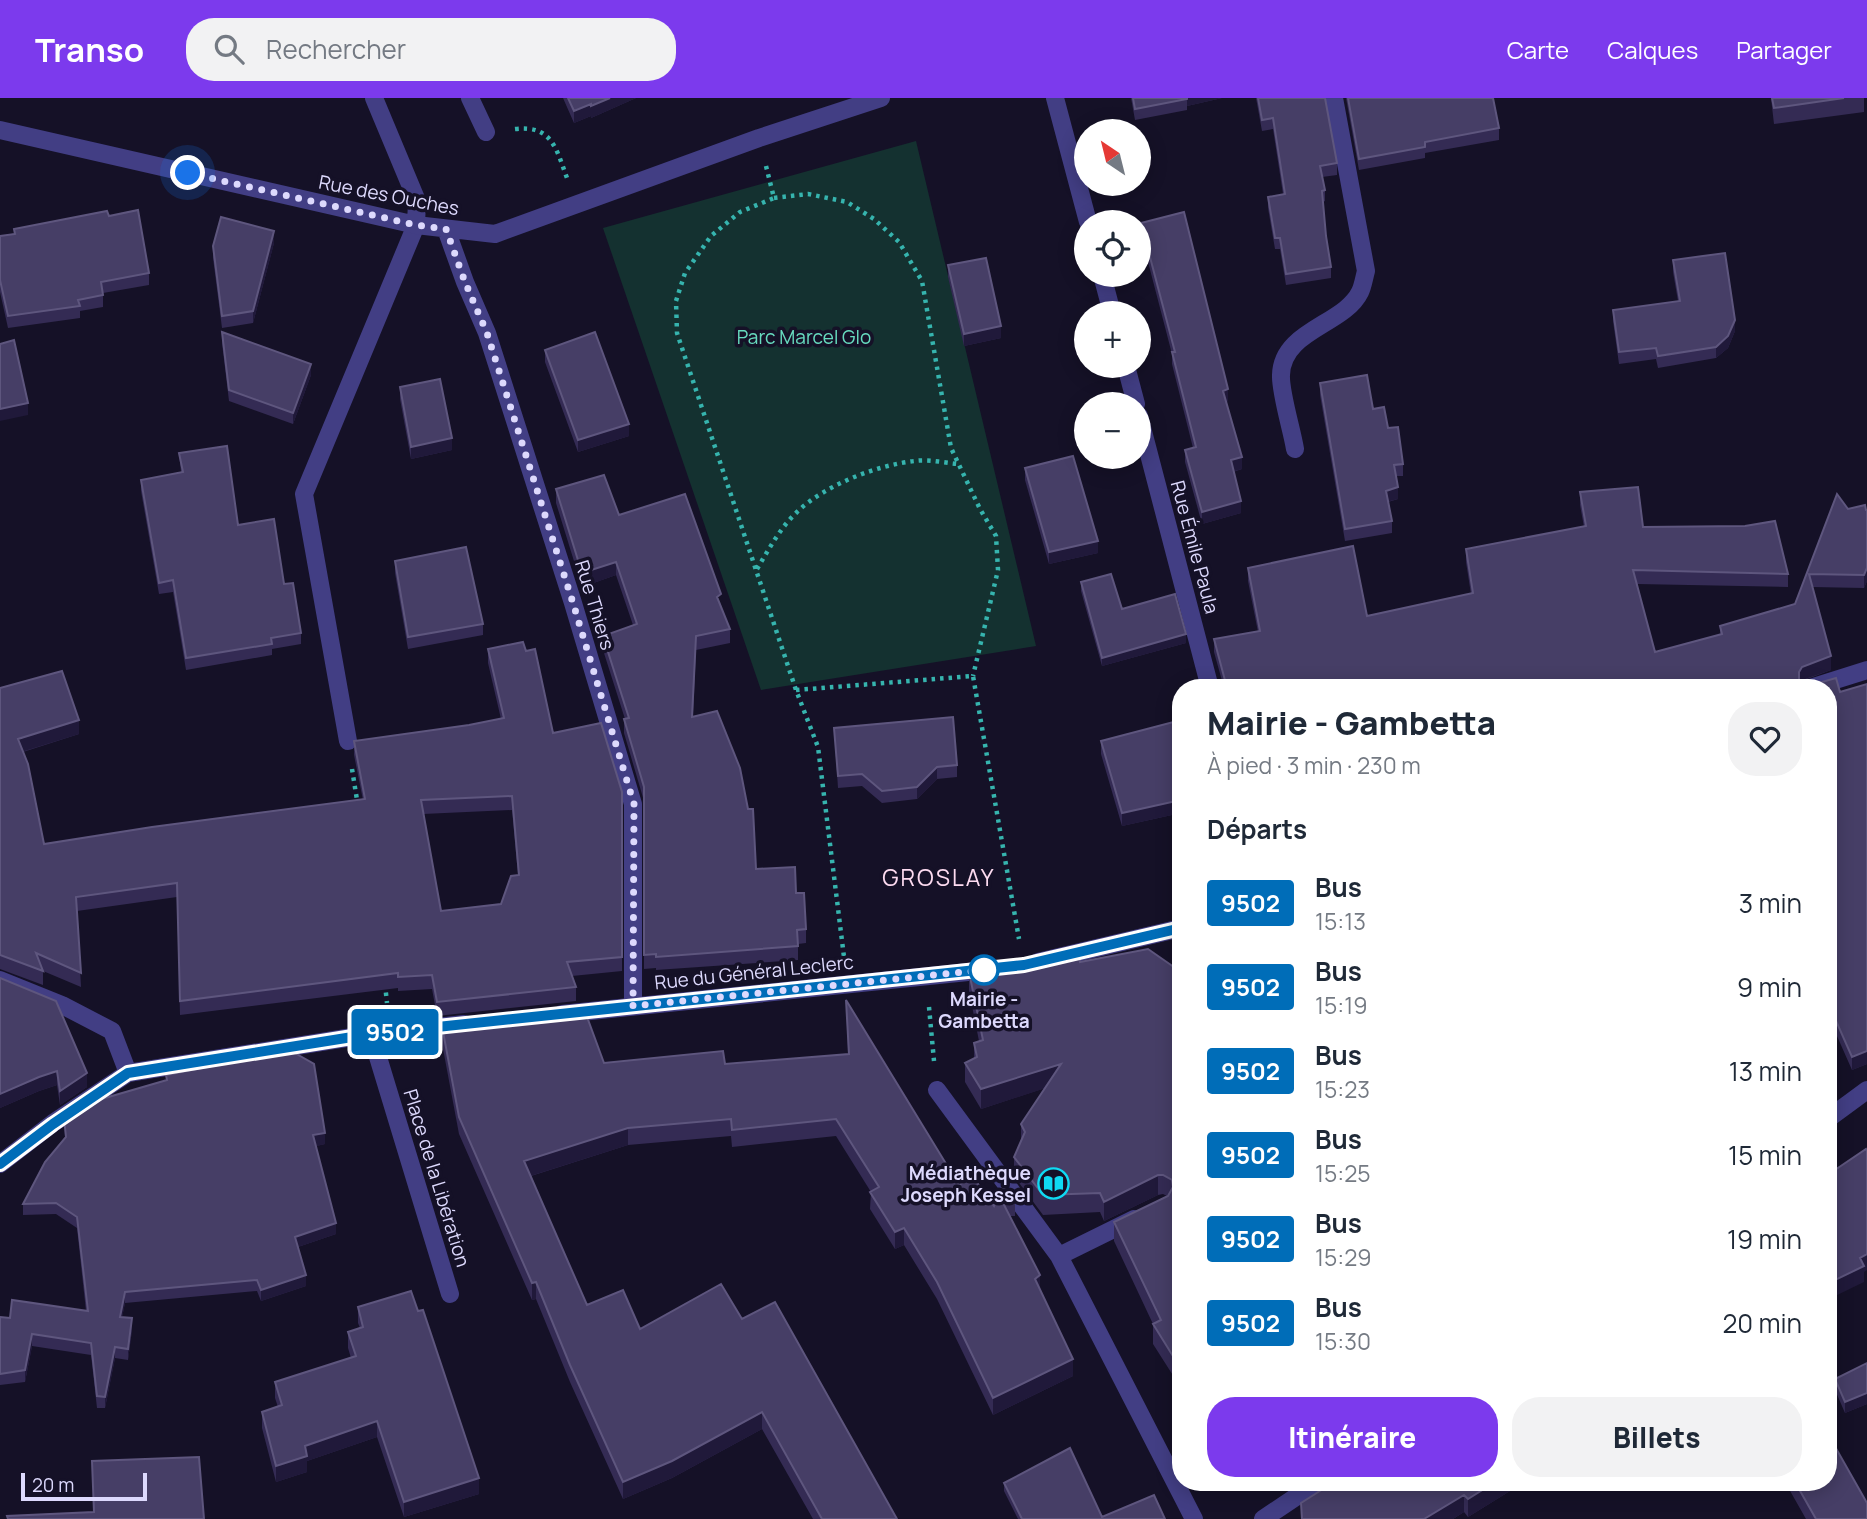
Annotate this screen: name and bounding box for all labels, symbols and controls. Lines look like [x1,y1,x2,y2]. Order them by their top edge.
search box [186,18,676,81]
text: Transo [35,27,144,72]
icon: search [210,30,248,68]
text: Rechercher [266,31,406,67]
text: Carte [1507,33,1569,66]
text: Calques [1607,33,1698,66]
text: Partager [1736,33,1832,66]
north arrow [1074,119,1152,196]
map controls [1074,119,1151,469]
your location [170,155,205,190]
street label: Rue des Ouches [317,169,461,221]
button: locate [1074,210,1151,287]
button: + [1074,301,1151,378]
park label: Parc Marcel Glo [737,324,871,350]
button: − [1074,392,1151,469]
street label: Rue Émile Paula [1165,478,1225,616]
street label: Rue Thiers [569,557,621,653]
text: Mairie - Gambetta [1207,700,1496,745]
button: heart [1728,702,1802,776]
text: À pied · 3 min · 230 m [1207,749,1421,781]
text: Départs [1207,811,1307,847]
district label: GROSLAY [882,861,996,893]
text: Bus [1315,869,1362,905]
text: 3 min [1739,885,1802,921]
text: 9502 [1221,886,1280,919]
text: 15:13 [1315,905,1366,937]
street label: Rue du Général Leclerc [653,949,855,995]
text: Bus [1315,953,1362,989]
marker: Mairie - Gambetta [969,955,999,985]
text: 9 min [1737,969,1802,1005]
text: 9502 [1221,970,1280,1003]
place label: Mairie - Gambetta [938,986,1030,1034]
text: 15:19 [1315,989,1367,1021]
line badge: 9502 [346,1009,444,1055]
text: 9502 [365,1015,425,1048]
text: Bus [1315,1037,1362,1073]
text: 13 min [1729,1053,1802,1089]
text: 9502 [1221,1054,1280,1087]
text: 15:23 [1315,1073,1370,1105]
street label: Place de la Libération [398,1086,476,1270]
text: Bus [1315,1121,1362,1157]
text: 15 min [1728,1137,1802,1173]
text: 9502 [1221,1138,1280,1171]
text: 15:25 [1315,1157,1371,1189]
place label: Médiathèque Joseph Kessel [901,1160,1031,1208]
library icon: Médiathèque Joseph Kessel [1037,1167,1071,1201]
text: Bus [1315,1205,1362,1241]
text: 19 min [1727,1221,1802,1257]
text: 9502 [1221,1222,1280,1255]
text: 15:29 [1315,1241,1372,1273]
text: Bus [1315,1289,1362,1325]
text: 20 min [1723,1305,1802,1341]
text: 9502 [1221,1306,1280,1339]
text: 15:30 [1315,1325,1371,1357]
button: Itinéraire [1207,1397,1498,1477]
button: Billets [1512,1397,1802,1477]
scale bar [21,1470,147,1502]
text: 20 m [32,1472,74,1498]

